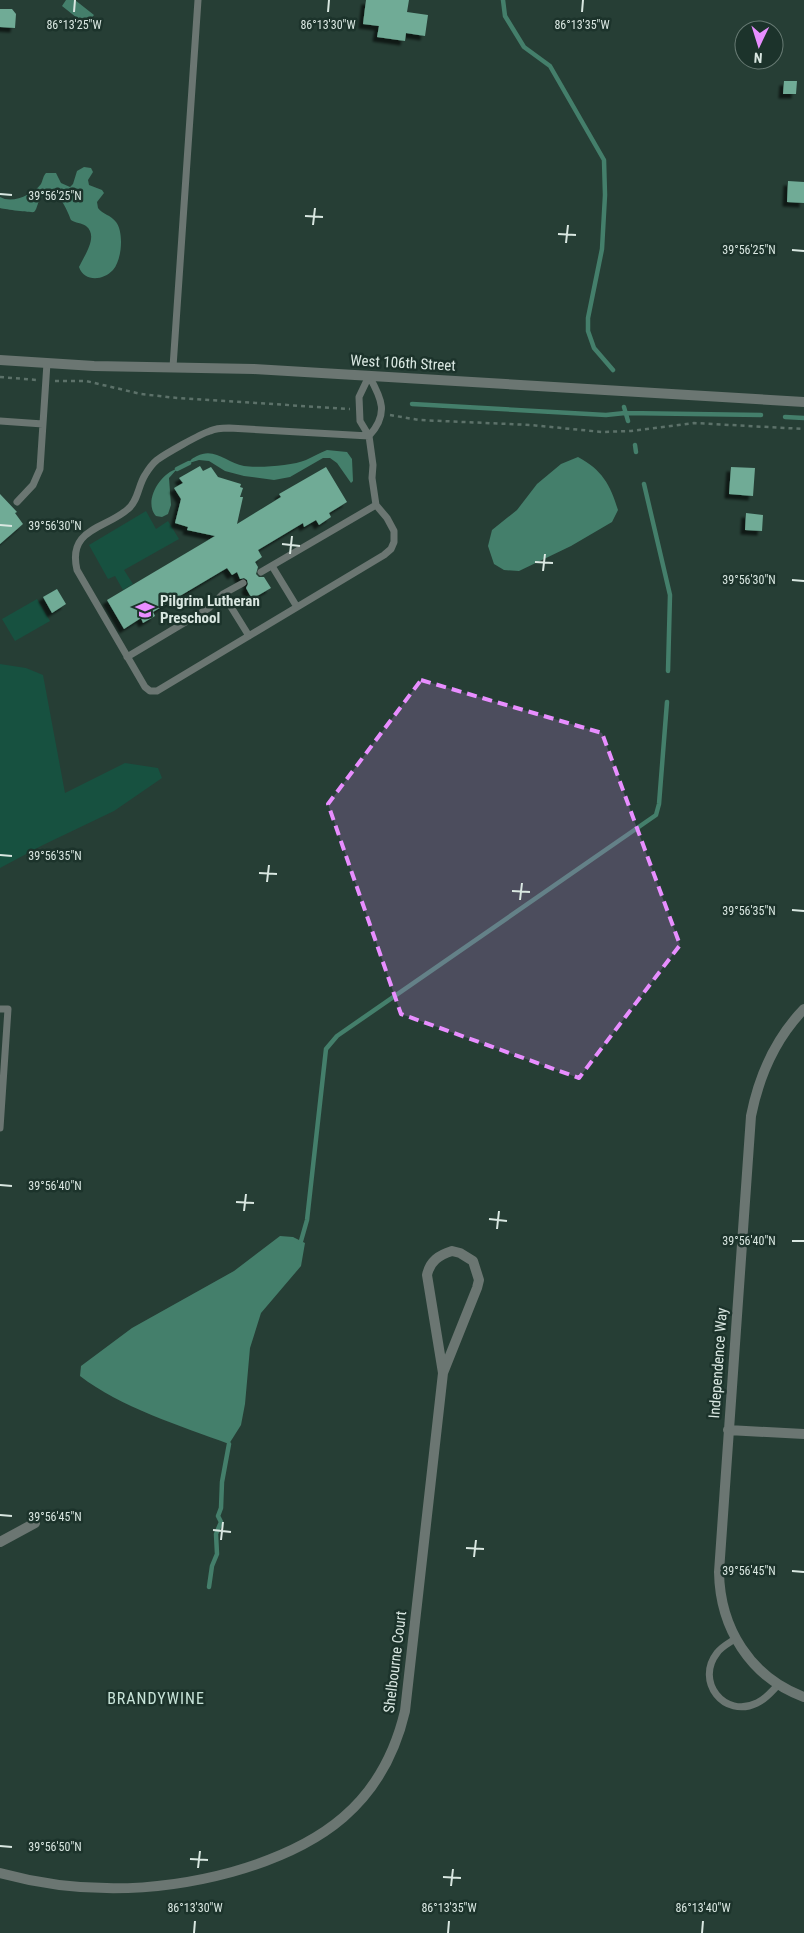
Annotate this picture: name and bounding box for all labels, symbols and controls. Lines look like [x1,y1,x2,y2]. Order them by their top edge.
text: 86°13'25"W [46,18,102,32]
text: 86°13'30"W [300,18,356,32]
text: 86°13'35"W [554,18,610,32]
north arrow [734,20,784,70]
text: N [753,50,763,66]
text: 39°56'25"N [28,189,82,203]
text: 39°56'25"N [722,243,776,257]
street label: West 106th Street [350,351,456,375]
text: 39°56'30"N [28,519,82,533]
text: 39°56'30"N [722,573,776,587]
place label: Pilgrim Lutheran Preschool [160,592,260,627]
school or university icon: Pilgrim Lutheran Preschool [134,599,156,621]
text: 39°56'35"N [28,849,82,863]
text: 39°56'35"N [722,904,776,918]
text: 39°56'40"N [28,1179,82,1193]
text: 39°56'40"N [722,1234,776,1248]
street label: Independence Way [705,1307,731,1419]
text: 39°56'45"N [28,1510,82,1524]
text: 39°56'45"N [722,1564,776,1578]
street label: Shelbourne Court [380,1610,410,1714]
district label: BRANDYWINE [107,1689,205,1708]
text: 39°56'50"N [28,1840,82,1854]
text: 86°13'30"W [167,1901,223,1915]
text: 86°13'35"W [421,1901,477,1915]
text: 86°13'40"W [675,1901,731,1915]

